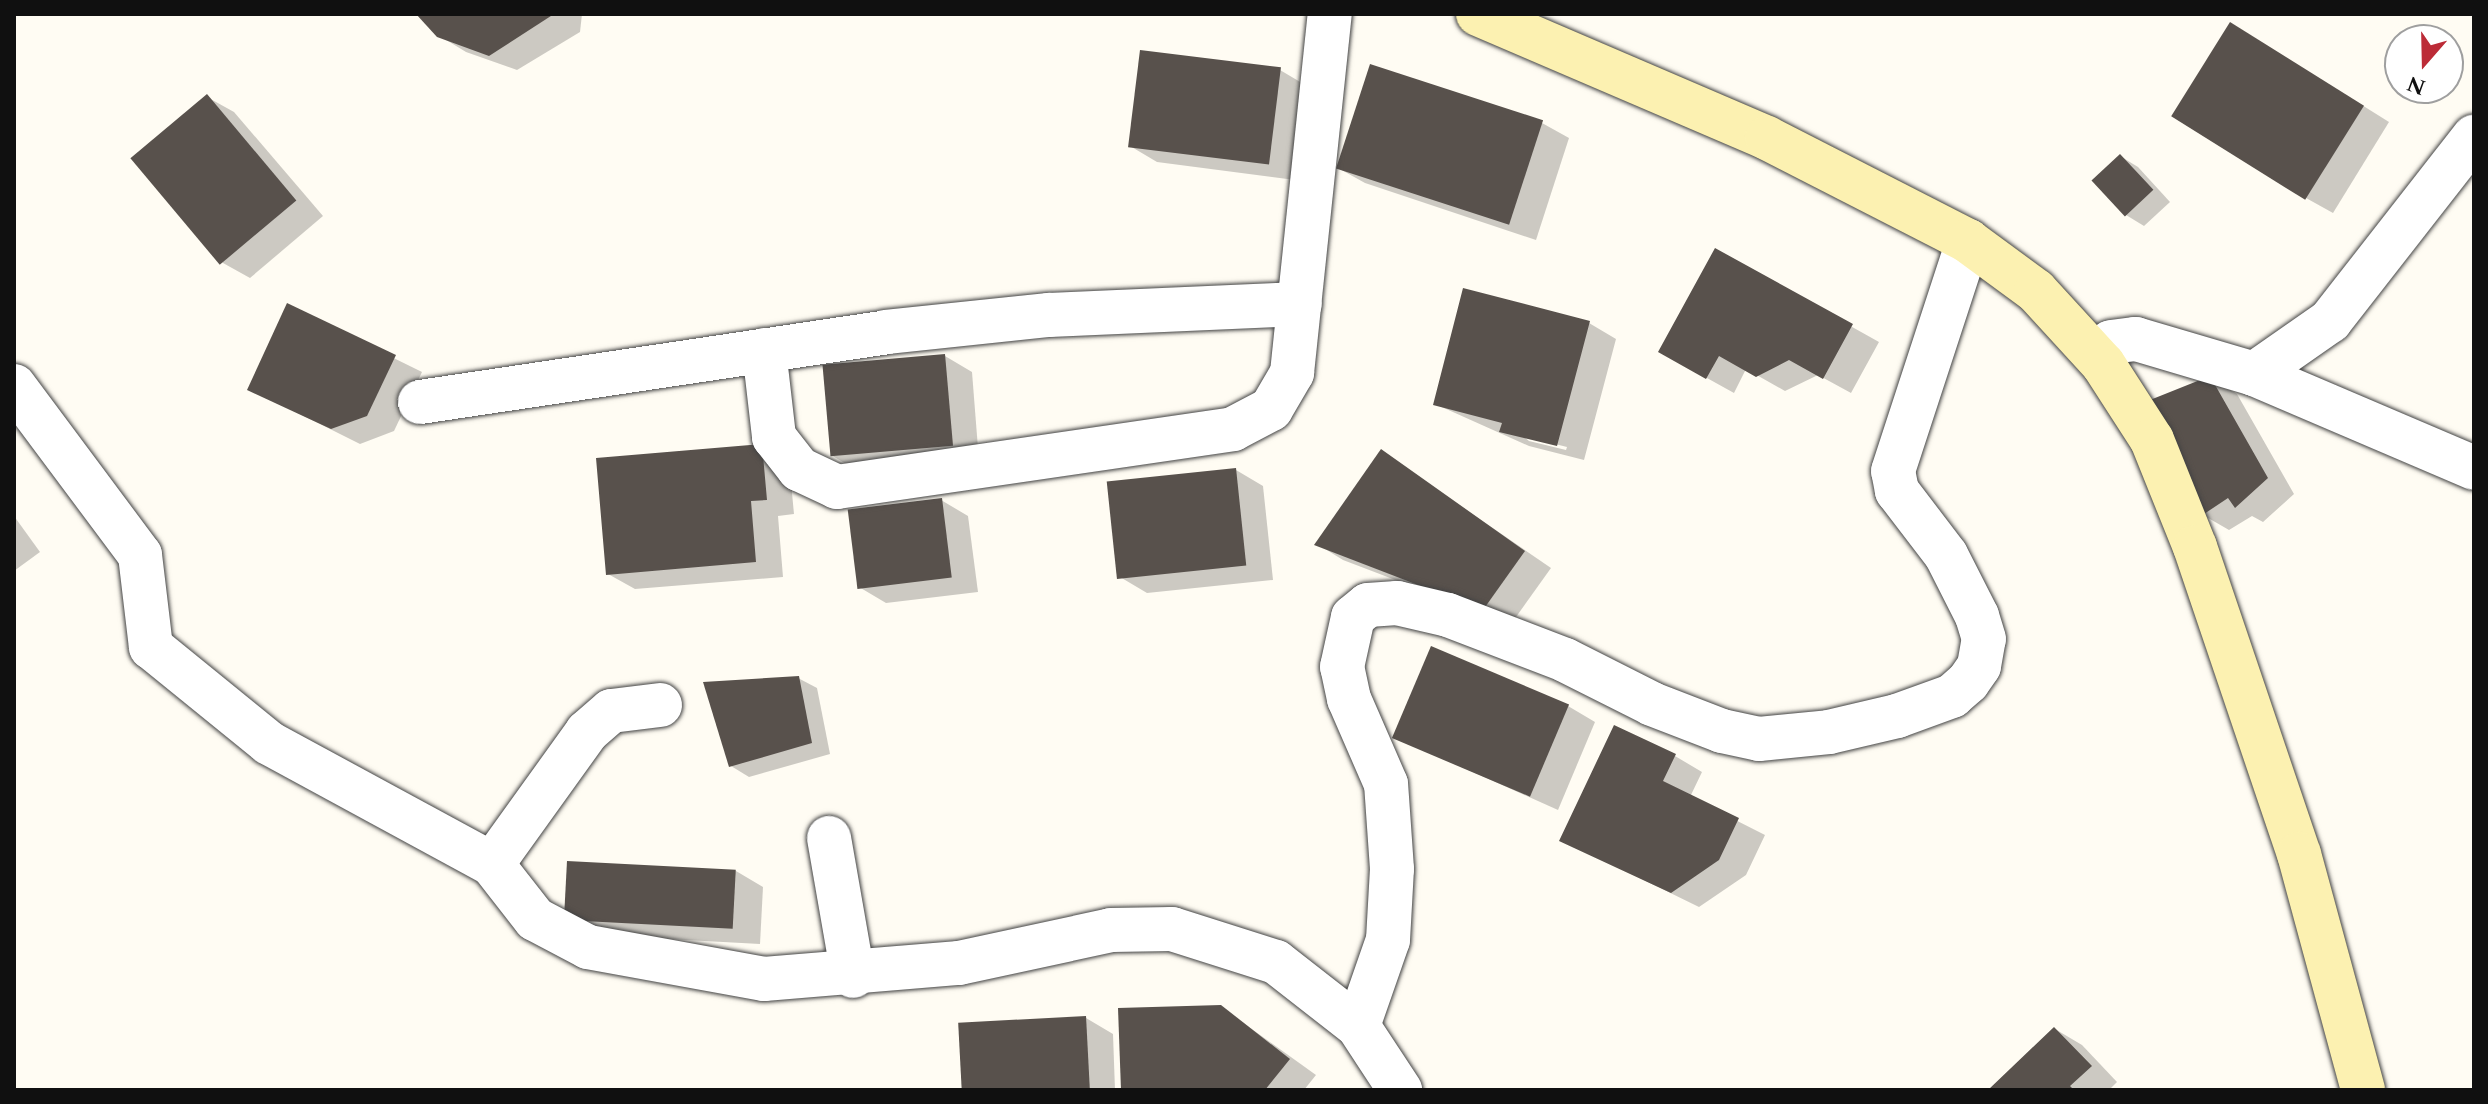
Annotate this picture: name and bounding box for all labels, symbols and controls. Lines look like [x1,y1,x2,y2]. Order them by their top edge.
north arrow [2384,24,2464,104]
text: N [2402,67,2430,104]

